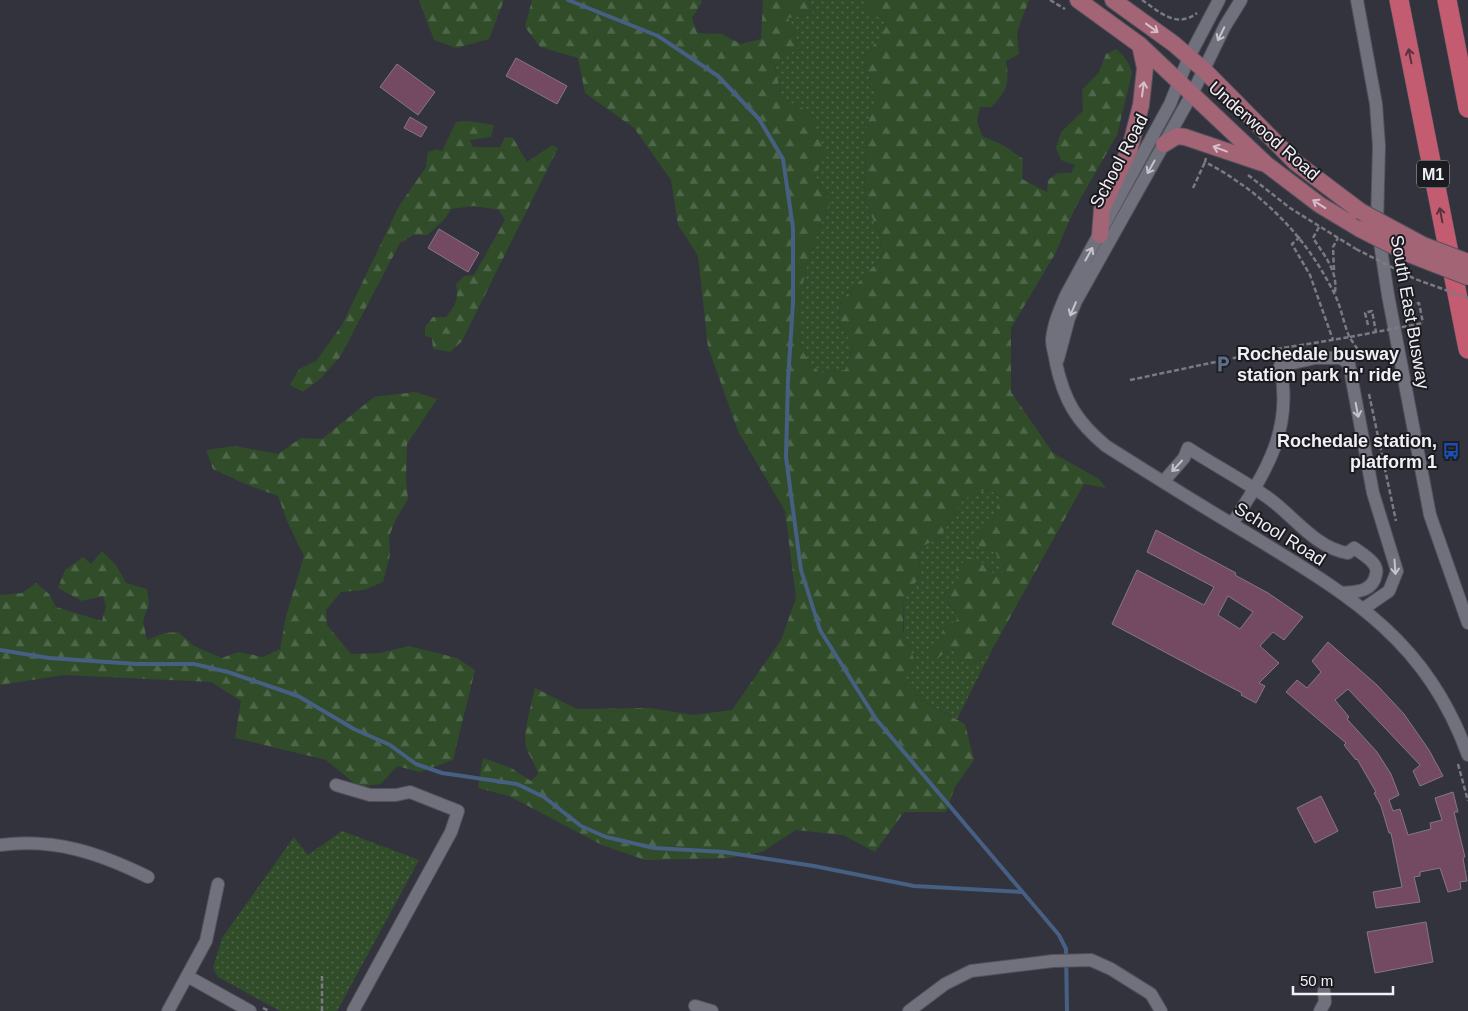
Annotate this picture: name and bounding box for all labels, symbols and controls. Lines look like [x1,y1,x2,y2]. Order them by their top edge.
one-way arrow [1145,22,1158,33]
one-way arrow [1216,26,1225,41]
one-way arrow [1404,48,1414,64]
street label: Underwood Road [1205,77,1323,185]
one-way arrow [1138,81,1148,97]
street label: School Road [1086,111,1152,211]
one-way arrow [1213,143,1228,153]
one-way arrow [1146,159,1156,174]
road number: M1 [1417,160,1449,188]
one-way arrow [1312,199,1326,209]
one-way arrow [1436,208,1446,224]
street label: South East Busway [1387,233,1433,391]
one-way arrow [1085,247,1094,262]
one-way arrow [1067,301,1077,316]
place label: Rochedale busway station park 'n' ride [1237,344,1402,385]
parking icon: Rochedale busway station park 'n' ride [1213,354,1233,374]
one-way arrow [1353,402,1362,418]
place label: Rochedale station, platform 1 [1277,431,1437,472]
bus stop icon: Rochedale station, platform 1 [1441,441,1461,461]
one-way arrow [1171,459,1183,472]
street label: School Road [1231,498,1329,570]
one-way arrow [1391,559,1400,575]
scale bar [1293,964,1393,996]
text: 50 m [1300,972,1333,989]

